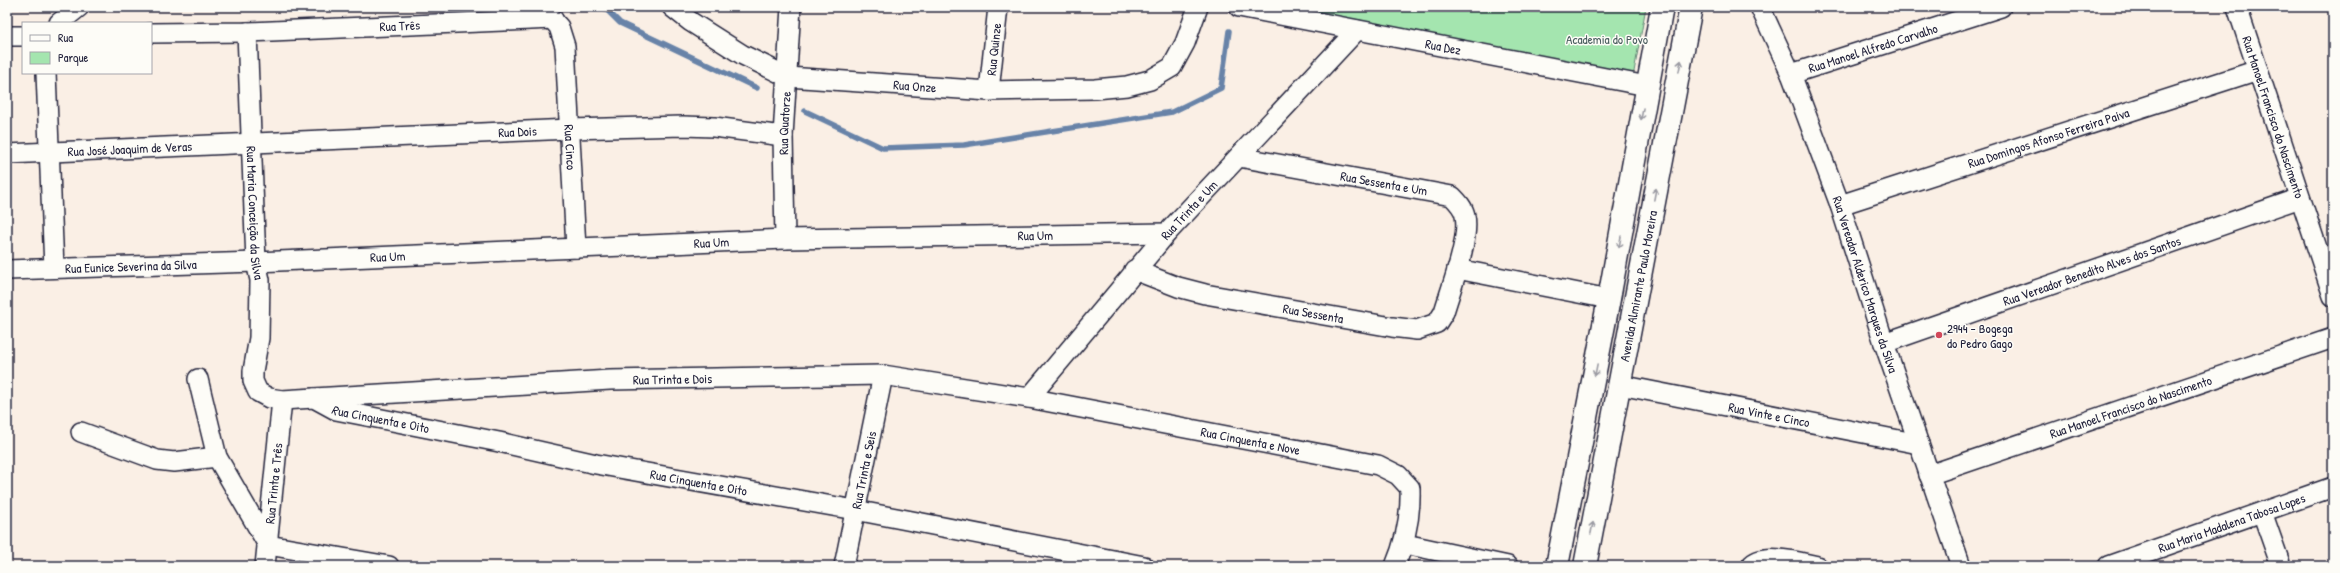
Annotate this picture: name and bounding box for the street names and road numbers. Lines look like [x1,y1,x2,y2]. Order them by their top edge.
street label: Rua Três [379,16,420,35]
street label: Rua Manoel Alfredo Carvalho [1806,19,1940,77]
street label: Rua Quinze [982,22,1005,76]
street label: Rua Dez [1424,34,1463,59]
street label: Rua Manoel Francisco do Nascimento [2238,34,2309,201]
street label: Rua Onze [893,75,937,96]
street label: Rua Quatorze [774,91,795,155]
street label: Rua Domingos Afonso Ferreira Paiva [1965,103,2131,172]
street label: Rua Dois [498,121,537,141]
street label: Rua Cinco [560,124,581,170]
street label: Rua José Joaquim de Veras [67,137,192,160]
street label: Rua Maria Conceição da Silva [242,146,269,281]
street label: Rua Sessenta e Um [1339,166,1429,200]
street label: Rua Trinta e Um [1156,176,1221,243]
street label: Rua Vereador Alderico Marques da Silva [1828,193,1903,375]
street label: Avenida Almirante Paulo Moreira [1615,209,1661,363]
street label: Rua Um [1018,226,1053,244]
street label: Rua Vereador Benedito Alves dos Santos [2000,231,2183,310]
street label: Rua Um [693,232,730,252]
street label: Rua Um [370,247,406,266]
street label: Rua Eunice Severina da Silva [65,255,197,277]
street label: Rua Sessenta [1282,299,1345,327]
street label: Rua Trinta e Dois [633,369,712,389]
street label: Rua Manoel Francisco do Nascimento [2047,371,2214,442]
street label: Rua Vinte e Cinco [1727,398,1811,431]
street label: Rua Cinquenta e Oito [329,401,431,437]
street label: Rua Cinquenta e Nove [1199,422,1302,459]
street label: Rua Trinta e Seis [847,429,880,510]
street label: Rua Trinta e Três [260,442,287,525]
street label: Rua Cinquenta e Oito [649,465,749,500]
street label: Rua Maria Madalena Tabosa Lopes [2156,488,2308,557]

